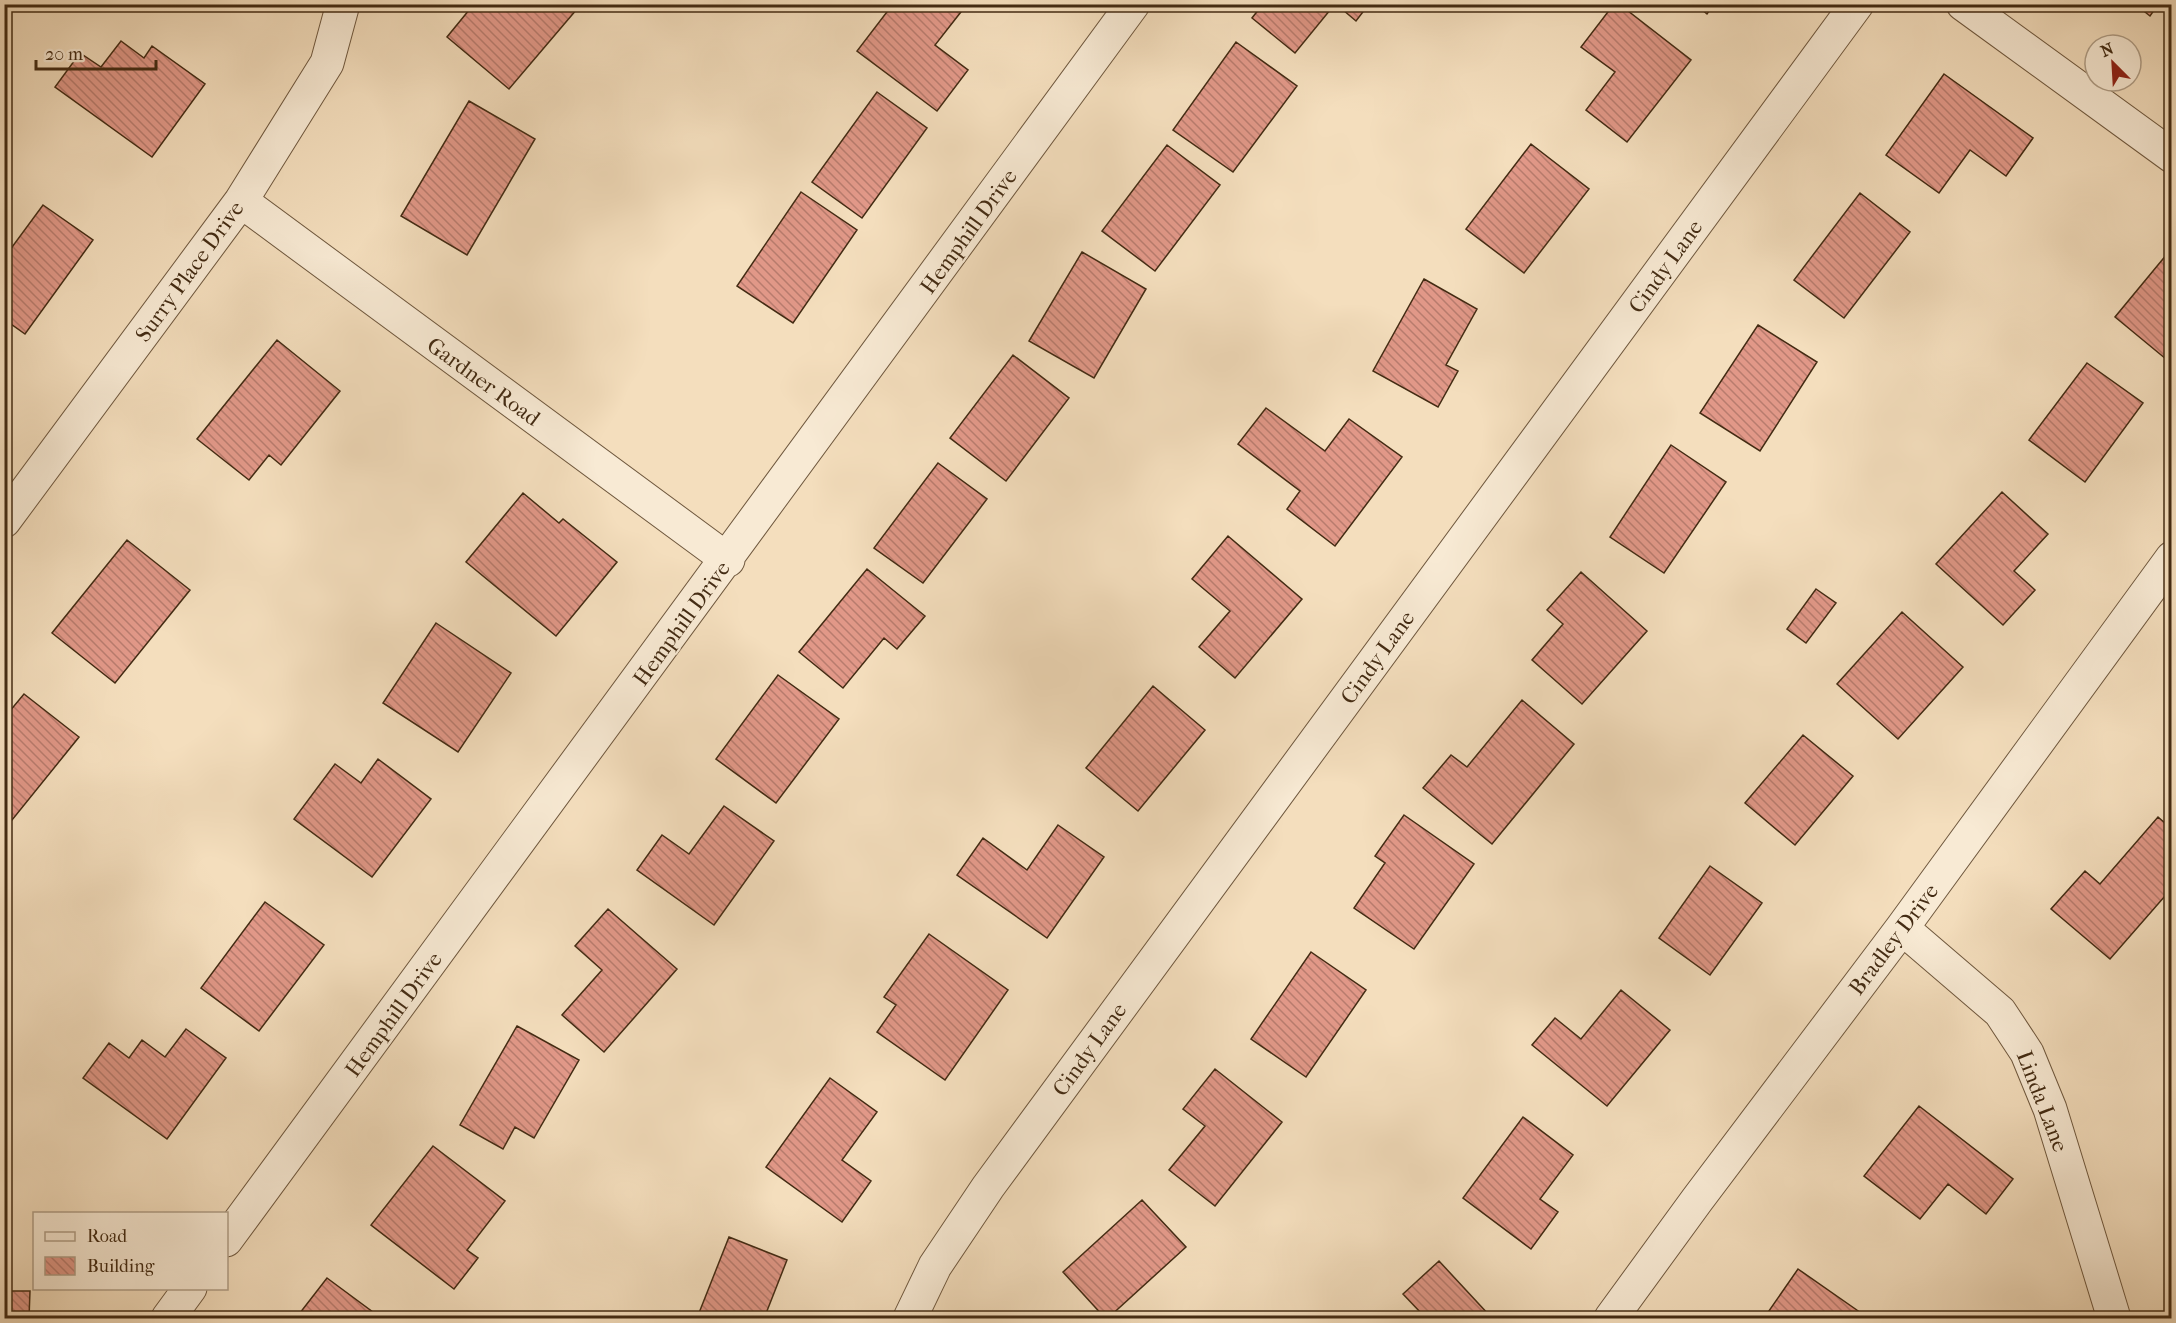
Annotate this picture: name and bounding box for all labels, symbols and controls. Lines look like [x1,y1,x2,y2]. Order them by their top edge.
scale bar [36,33,156,71]
north arrow [2083,33,2143,93]
text: N [2098,38,2117,61]
text: 20 m [45,44,83,65]
street label: Hemphill Drive [915,164,1023,299]
street label: Surry Place Drive [130,196,250,347]
street label: Cindy Lane [1623,215,1708,318]
street label: Gardner Road [422,332,546,432]
street label: Hemphill Drive [628,556,736,691]
street label: Cindy Lane [1335,606,1420,709]
street label: Bradley Drive [1844,879,1944,1000]
street label: Hemphill Drive [340,947,448,1082]
street label: Cindy Lane [1047,998,1132,1101]
street label: Linda Lane [2011,1047,2073,1156]
legend [33,1212,228,1290]
text: Road [87,1226,127,1247]
text: Building [87,1256,155,1277]

